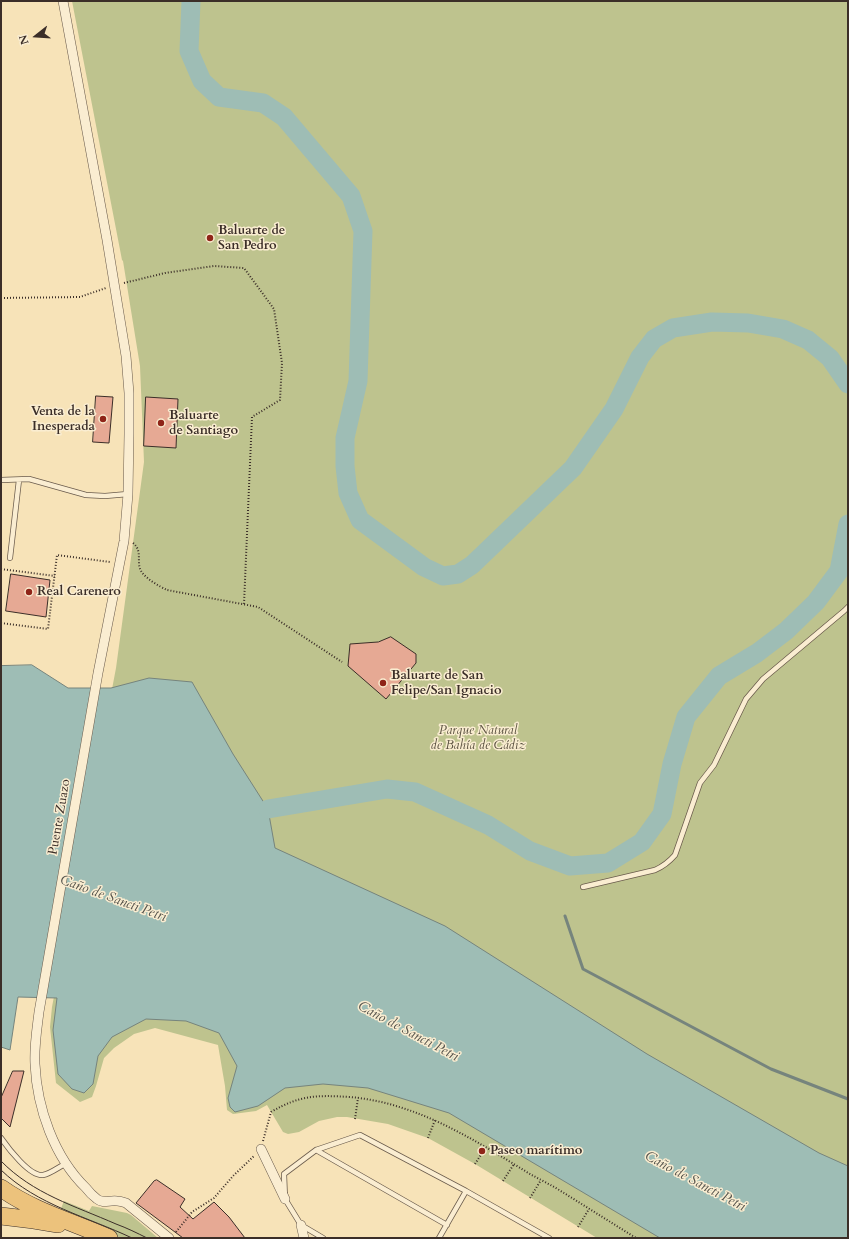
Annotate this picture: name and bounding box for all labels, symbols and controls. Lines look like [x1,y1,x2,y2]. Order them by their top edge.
north arrow [16,16,56,56]
text: N [15,33,33,46]
place label: Baluarte de San Pedro [218,223,285,254]
marker: Baluarte de San Pedro [205,233,215,243]
place label: Venta de la Inesperada [31,404,95,435]
place label: Baluarte de Santiago [169,408,238,439]
marker: Venta de la Inesperada [98,414,108,424]
marker: Baluarte de Santiago [156,418,166,428]
place label: Real Carenero [37,584,121,600]
marker: Real Carenero [24,587,34,597]
place label: Baluarte de San Felipe/San Ignacio [391,668,501,699]
marker: Baluarte de San Felipe/San Ignacio [378,678,388,688]
park label: Parque Natural de Bahía de Cádiz [430,723,526,754]
street label: Puente Zuazo [46,778,74,856]
water label: Caño de Sancti Petri [58,872,168,926]
water label: Caño de Sancti Petri [355,998,461,1066]
place label: Paseo marítimo [490,1143,582,1159]
marker: Paseo marítimo [477,1146,487,1156]
water label: Caño de Sancti Petri [642,1148,748,1216]

